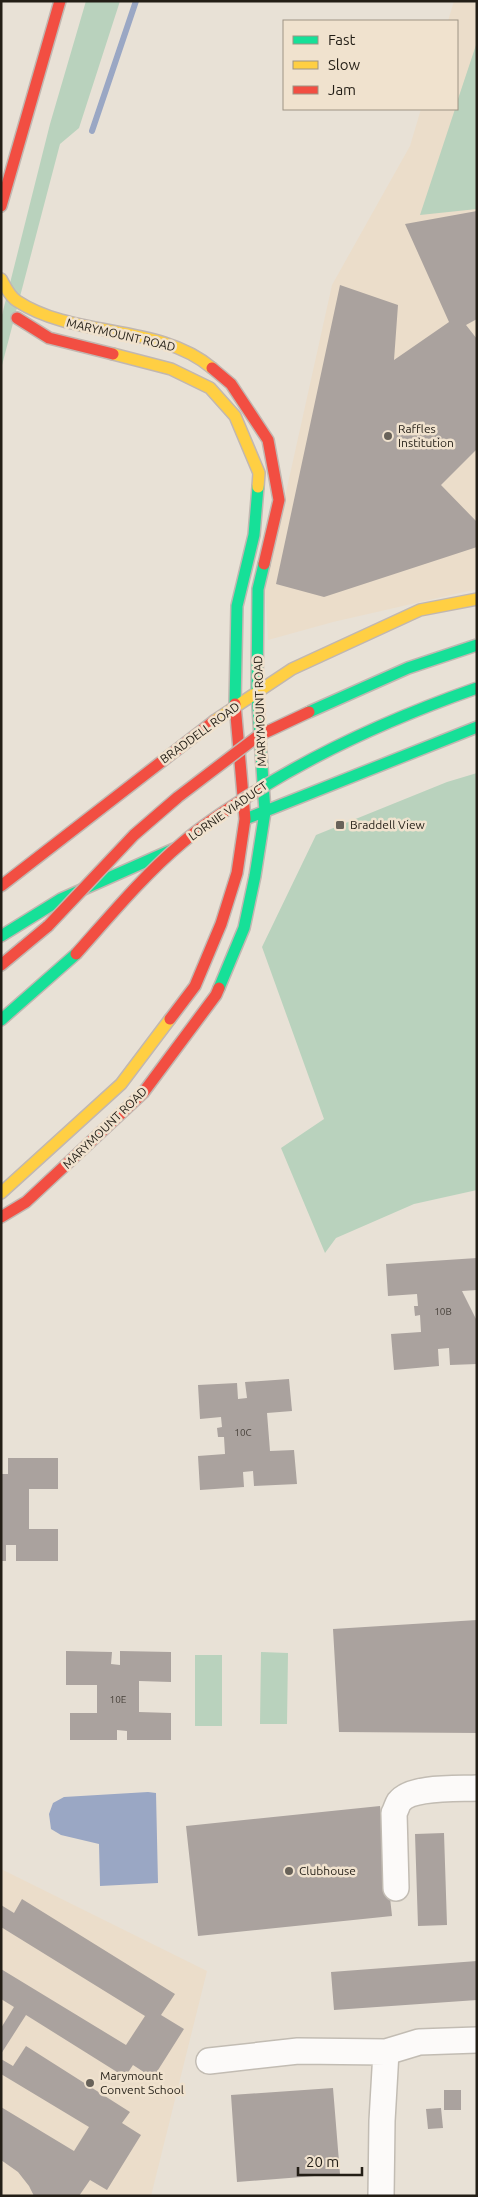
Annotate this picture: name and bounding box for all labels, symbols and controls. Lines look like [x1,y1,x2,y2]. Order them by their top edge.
legend [283,20,458,110]
text: Fast [328,31,356,48]
text: Slow [328,56,361,73]
text: Jam [328,81,356,98]
street label: MARYMOUNT ROAD [65,316,177,353]
place label: Raffles Institution [398,422,454,449]
marker: Raffles Institution [382,430,394,442]
street label: MARYMOUNT ROAD [251,655,268,767]
street label: BRADDELL ROAD [158,699,242,766]
street label: LORNIE VIADUCT [186,778,270,843]
place label: Braddell View [350,818,426,831]
marker: Braddell View [334,819,346,831]
street label: MARYMOUNT ROAD [60,1084,149,1171]
house number: 10B [434,1306,452,1317]
house number: 10C [234,1427,252,1438]
house number: 10E [110,1694,127,1705]
place label: Clubhouse [299,1864,356,1877]
marker: Clubhouse [283,1865,295,1877]
place label: Marymount Convent School [100,2069,184,2096]
marker: Marymount Convent School [84,2077,96,2089]
scale bar [298,2144,362,2176]
text: 20 m [306,2153,339,2170]

